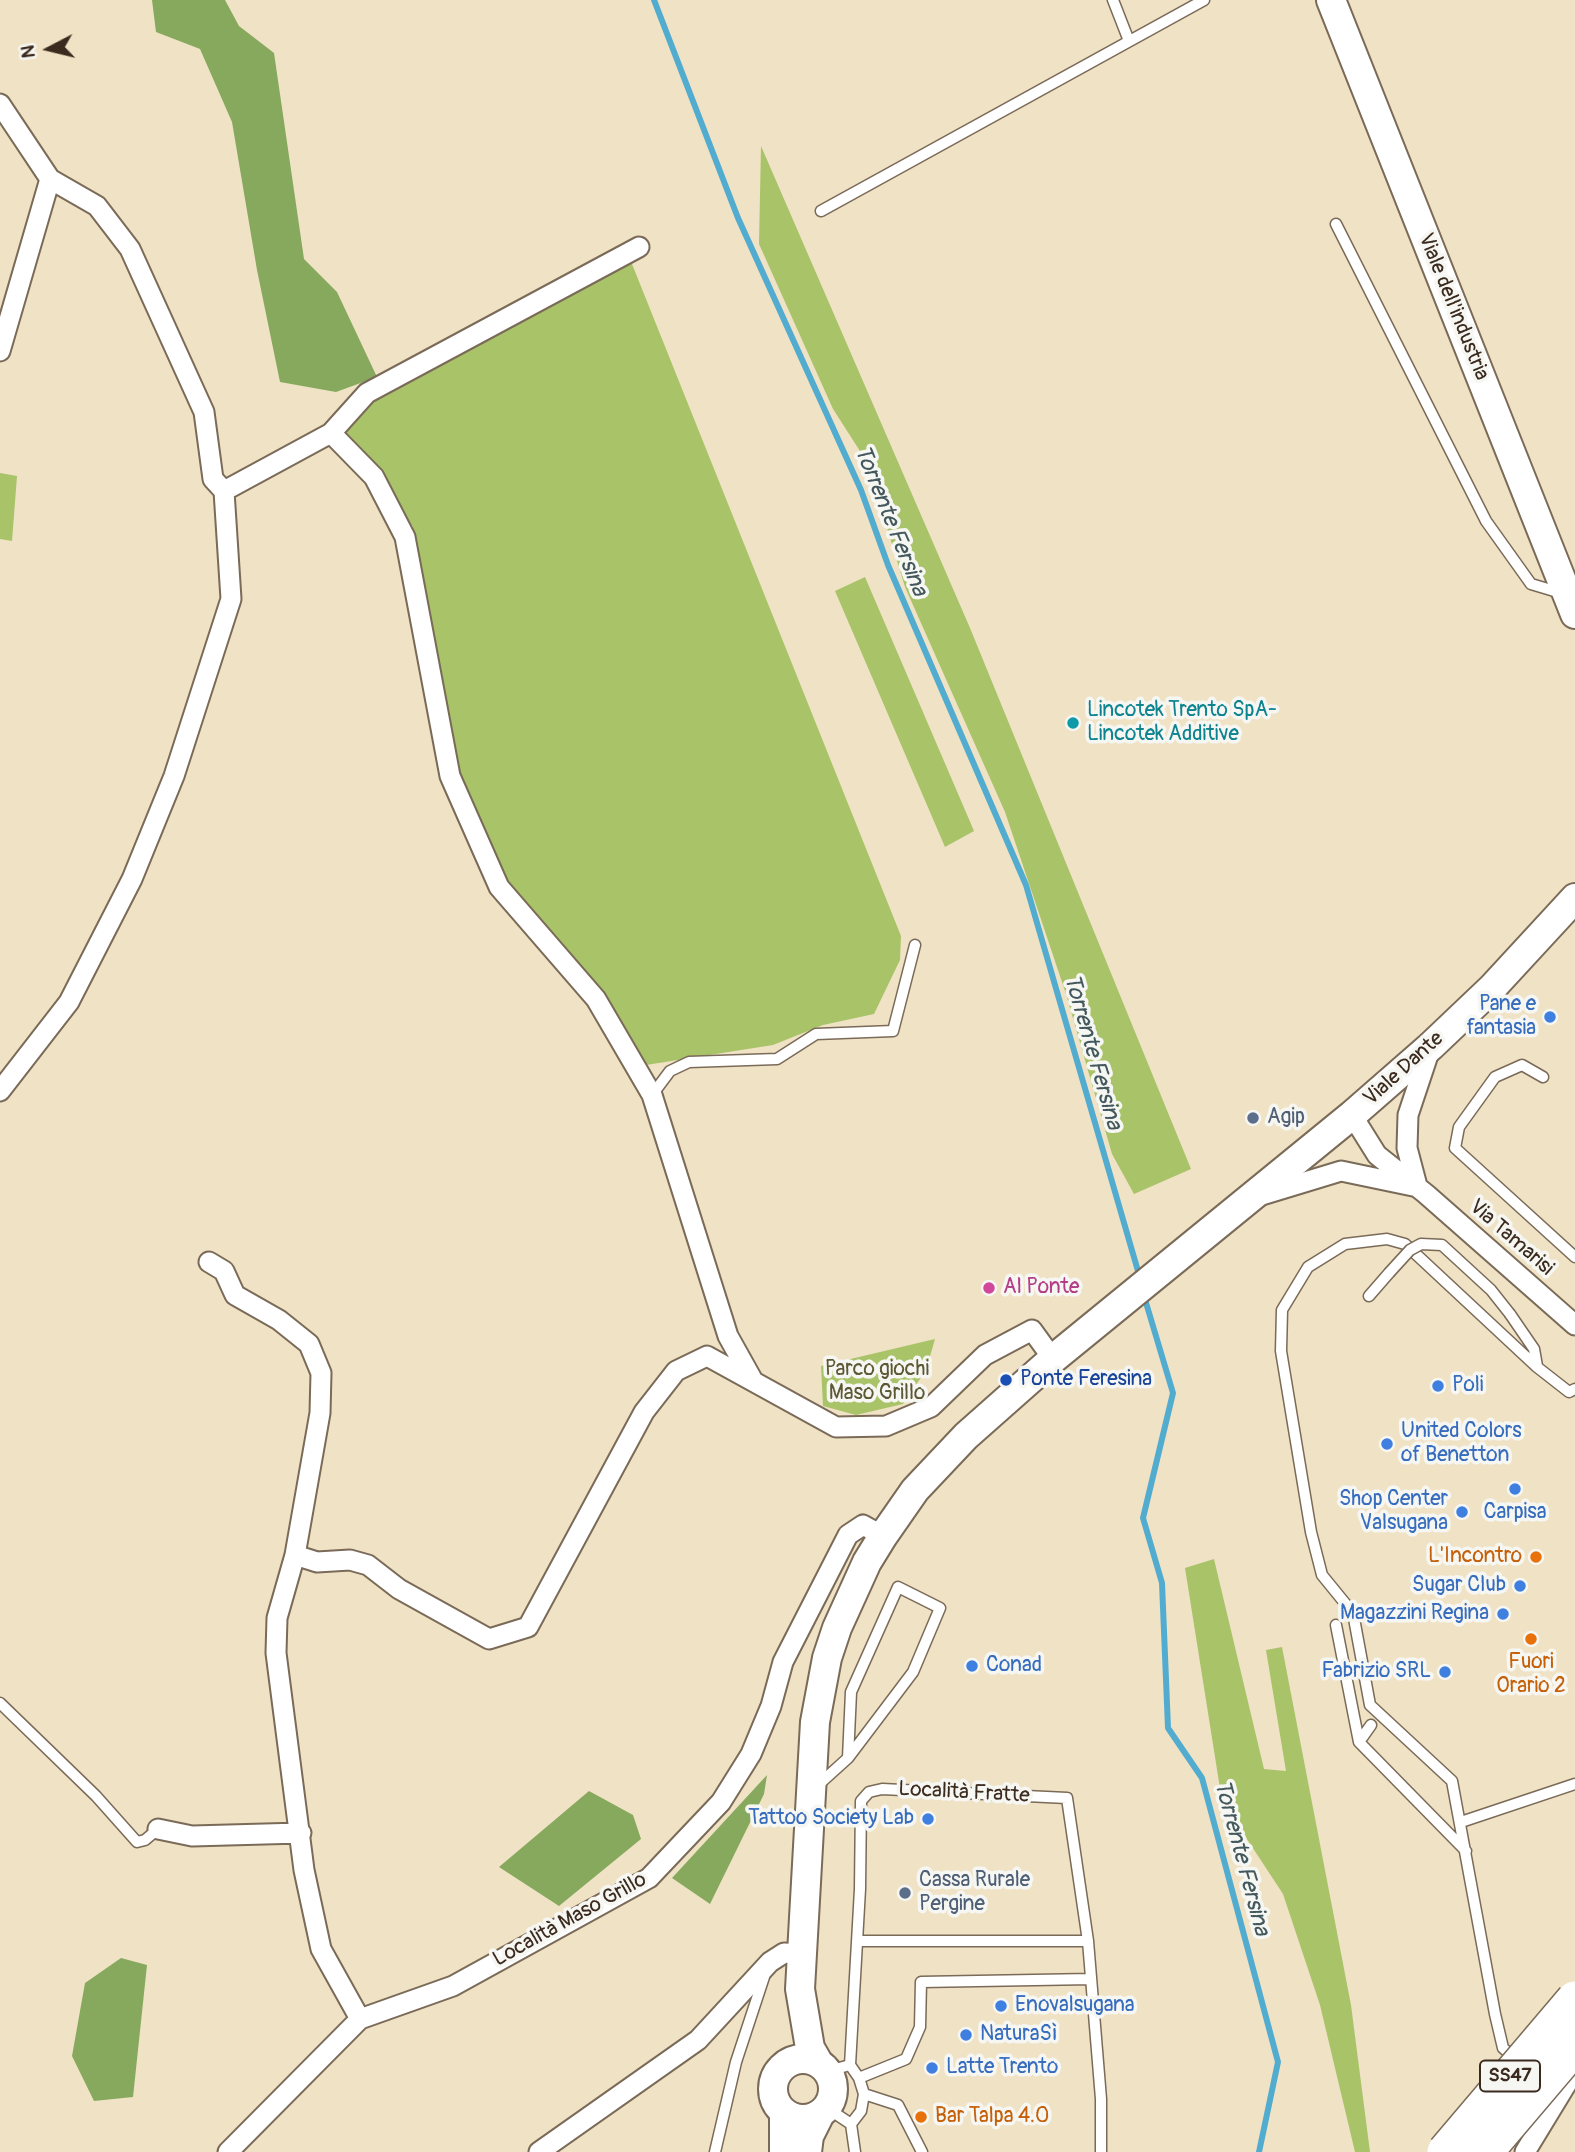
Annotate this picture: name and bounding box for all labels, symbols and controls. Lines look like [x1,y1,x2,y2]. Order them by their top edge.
north arrow [14,14,84,84]
text: N [15,44,41,59]
street label: Viale dell'industria [1412,230,1494,384]
water label: Torrente Fersina [847,442,933,600]
place label: Lincotek Trento SpA- Lincotek Additive [1087,698,1277,748]
marker: Lincotek Trento SpA- Lincotek Additive [1065,715,1081,731]
water label: Torrente Fersina [1057,971,1127,1133]
place label: Pane e fantasia [1466,992,1536,1042]
marker: Pane e fantasia [1542,1009,1558,1025]
street label: Viale Dante [1359,1027,1449,1111]
place label: Agip [1267,1105,1305,1131]
marker: Agip [1245,1110,1261,1126]
street label: Via Tamarisi [1464,1195,1558,1281]
place label: Al Ponte [1003,1275,1079,1301]
marker: Al Ponte [981,1280,997,1296]
park label: Parco giochi Maso Grillo [825,1357,929,1407]
place label: Ponte Feresina [1020,1367,1152,1393]
marker: Ponte Feresina [998,1372,1014,1388]
place label: Poli [1452,1373,1484,1399]
marker: Poli [1430,1378,1446,1394]
place label: United Colors of Benetton [1401,1419,1522,1469]
marker: United Colors of Benetton [1379,1436,1395,1452]
marker: Carpisa [1507,1481,1523,1497]
place label: Shop Center Valsugana [1339,1487,1448,1537]
place label: Carpisa [1483,1500,1547,1526]
marker: Shop Center Valsugana [1454,1504,1470,1520]
place label: L'Incontro [1428,1544,1522,1570]
marker: L'Incontro [1528,1549,1544,1565]
place label: Sugar Club [1412,1573,1506,1599]
marker: Sugar Club [1512,1578,1528,1594]
place label: Magazzini Regina [1340,1601,1489,1627]
marker: Magazzini Regina [1495,1606,1511,1622]
marker: Fuori Orario 2 [1523,1631,1539,1647]
place label: Fuori Orario 2 [1496,1650,1566,1700]
place label: Conad [986,1653,1042,1679]
marker: Conad [964,1658,980,1674]
place label: Fabrizio SRL [1322,1659,1431,1685]
marker: Fabrizio SRL [1437,1664,1453,1680]
street label: Località Fratte [898,1777,1030,1809]
water label: Torrente Fersina [1207,1777,1275,1939]
place label: Tattoo Society Lab [748,1806,914,1832]
marker: Tattoo Society Lab [920,1811,936,1827]
street label: Località Maso Grillo [489,1867,651,1973]
place label: Cassa Rurale Pergine [919,1868,1030,1918]
marker: Cassa Rurale Pergine [897,1885,913,1901]
place label: Enovalsugana [1015,1993,1135,2019]
marker: Enovalsugana [993,1998,1009,2014]
place label: NaturaSì [980,2022,1057,2048]
marker: NaturaSì [958,2027,974,2043]
place label: Latte Trento [946,2055,1058,2081]
marker: Latte Trento [924,2060,940,2076]
road number: SS47 [1480,2060,1540,2092]
place label: Bar Talpa 4.0 [935,2104,1049,2130]
marker: Bar Talpa 4.0 [913,2109,929,2125]

